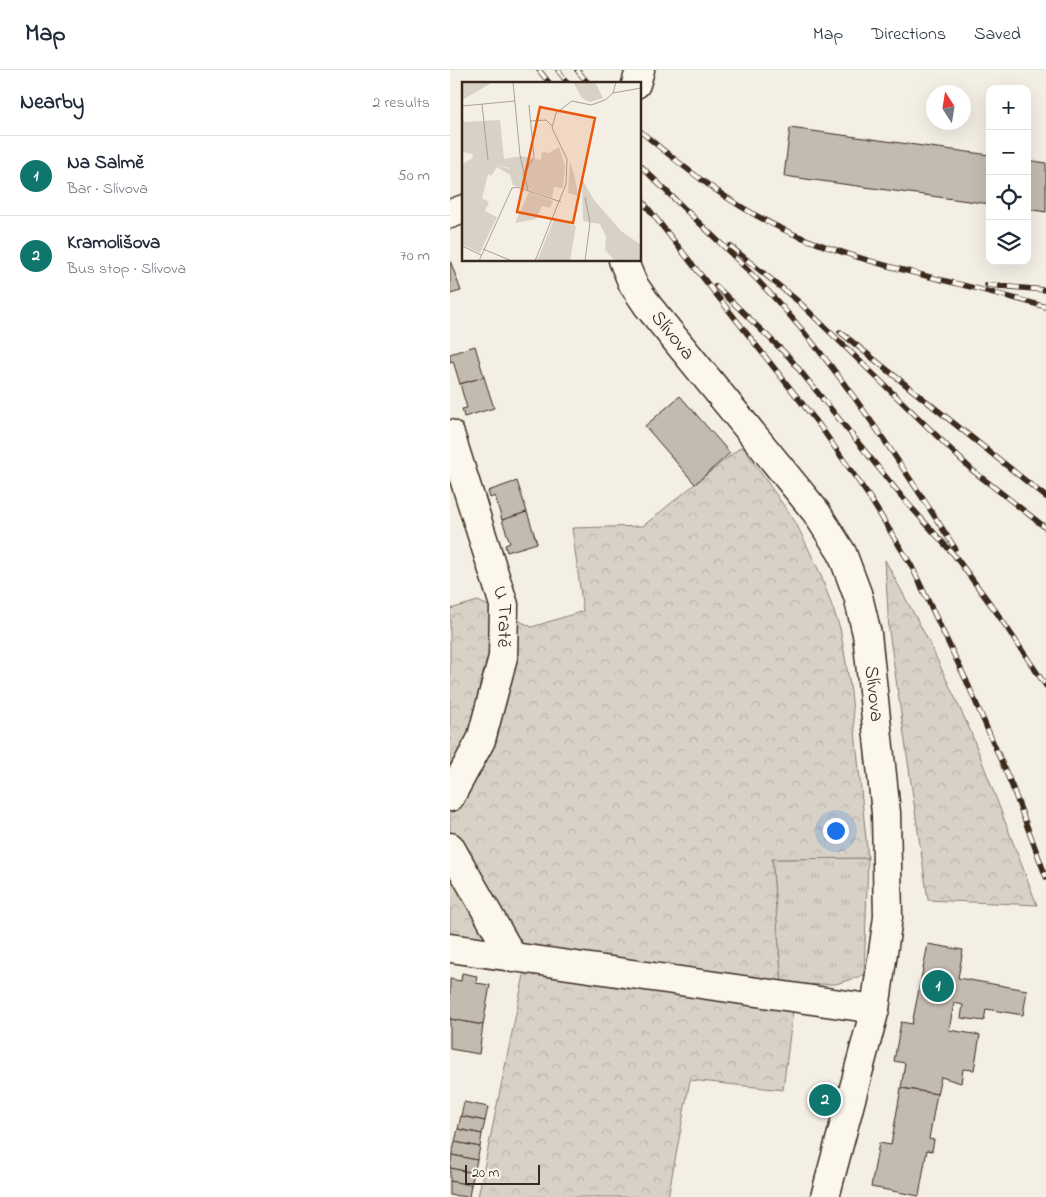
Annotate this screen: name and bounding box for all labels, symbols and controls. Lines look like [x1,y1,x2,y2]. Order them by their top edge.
text: Map [25,17,66,52]
text: Map [813,22,843,48]
text: Directions [871,22,946,48]
text: Saved [974,22,1021,48]
inset map [462,82,641,261]
north arrow [926,85,971,130]
map controls [986,85,1031,265]
button: + [986,85,1031,130]
text: Nearby [20,88,84,118]
text: 2 results [372,91,430,115]
button: − [986,130,1031,175]
text: Na Salmě [67,150,144,177]
text: 1 [33,164,39,188]
text: 50 m [398,164,430,188]
button: locate [986,175,1031,220]
text: Bar · Slívova [67,177,148,201]
button: layers [986,220,1031,265]
text: Kramolišova [67,230,160,257]
text: 2 [32,244,40,268]
text: 70 m [400,244,430,268]
text: Bus stop · Slívova [67,257,186,281]
street label: Slívova [643,305,701,367]
street label: U Tratě [484,582,519,648]
street label: Slívova [856,664,891,723]
your location [823,818,849,844]
pin: 1 [922,967,954,1005]
pin: 2 [809,1081,841,1119]
scale bar [465,1162,540,1185]
text: 20 m [472,1163,499,1184]

